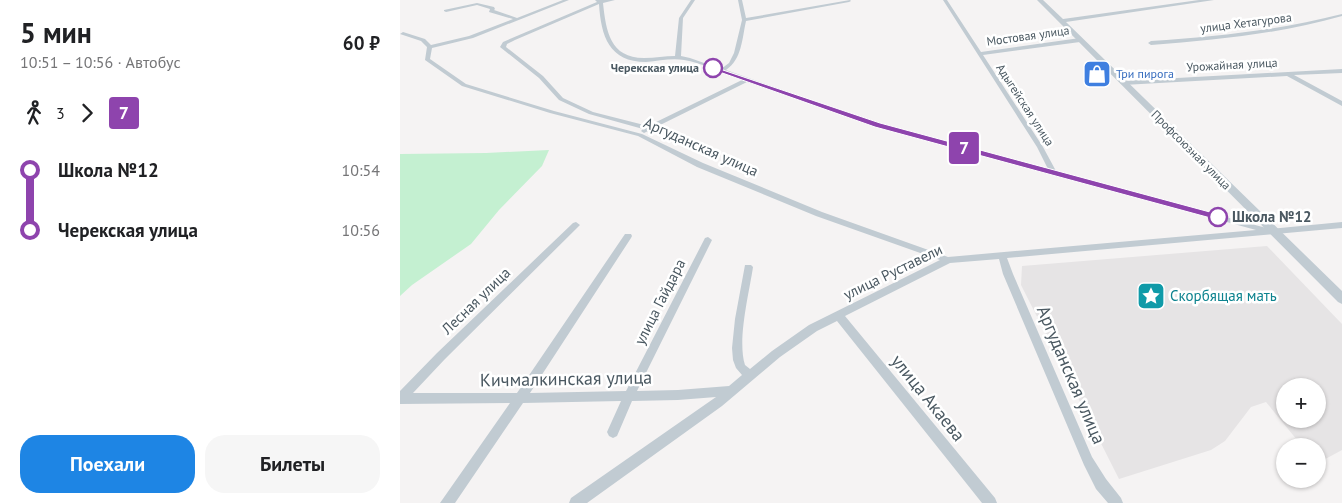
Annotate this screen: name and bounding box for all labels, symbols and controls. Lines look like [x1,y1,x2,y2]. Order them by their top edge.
street label: улица Хетагурова [1199,9,1293,36]
text: 5 мин [20,14,92,51]
street label: Мостовая улица [986,22,1070,49]
text: 60 ₽ [343,31,380,55]
text: 10:51 – 10:56 · Автобус [20,52,181,72]
street label: Урожайная улица [1186,55,1278,74]
marker: Черекская улица [703,58,723,78]
shop icon: Три пирога [1082,59,1112,89]
place label: Черекская улица [611,60,699,75]
street label: Адыгейская улица [993,61,1058,149]
place label: Три пирога [1116,66,1174,81]
icon: walk [20,99,48,127]
icon: forward [73,99,101,127]
text: 7 [119,101,129,124]
text: 3 [56,103,65,123]
street label: Профсоюзная улица [1148,107,1234,193]
street label: Аргуданская улица [641,113,762,180]
line badge: 7 [948,132,980,164]
text: 7 [959,136,969,159]
text: Школа №12 [58,158,159,182]
text: 10:54 [342,160,380,180]
marker: Школа №12 [1208,207,1228,227]
place label: Школа №12 [1232,207,1312,226]
text: Черекская улица [58,218,198,242]
text: 10:56 [342,220,380,240]
street label: улица Руставели [840,239,945,304]
street label: улица Гайдара [630,256,689,348]
street label: Лесная улица [437,263,514,339]
place icon: Скорбящая мать [1136,281,1166,311]
place label: Скорбящая мать [1170,286,1277,305]
street label: Аргуданская улица [1032,302,1111,448]
street label: улица Акаева [886,350,970,446]
street label: Кичмалкинская улица [480,365,652,392]
map controls [1276,378,1326,488]
button: + [1276,378,1326,428]
button: Поехали [20,435,195,493]
button: Билеты [205,435,380,493]
button: − [1276,438,1326,488]

